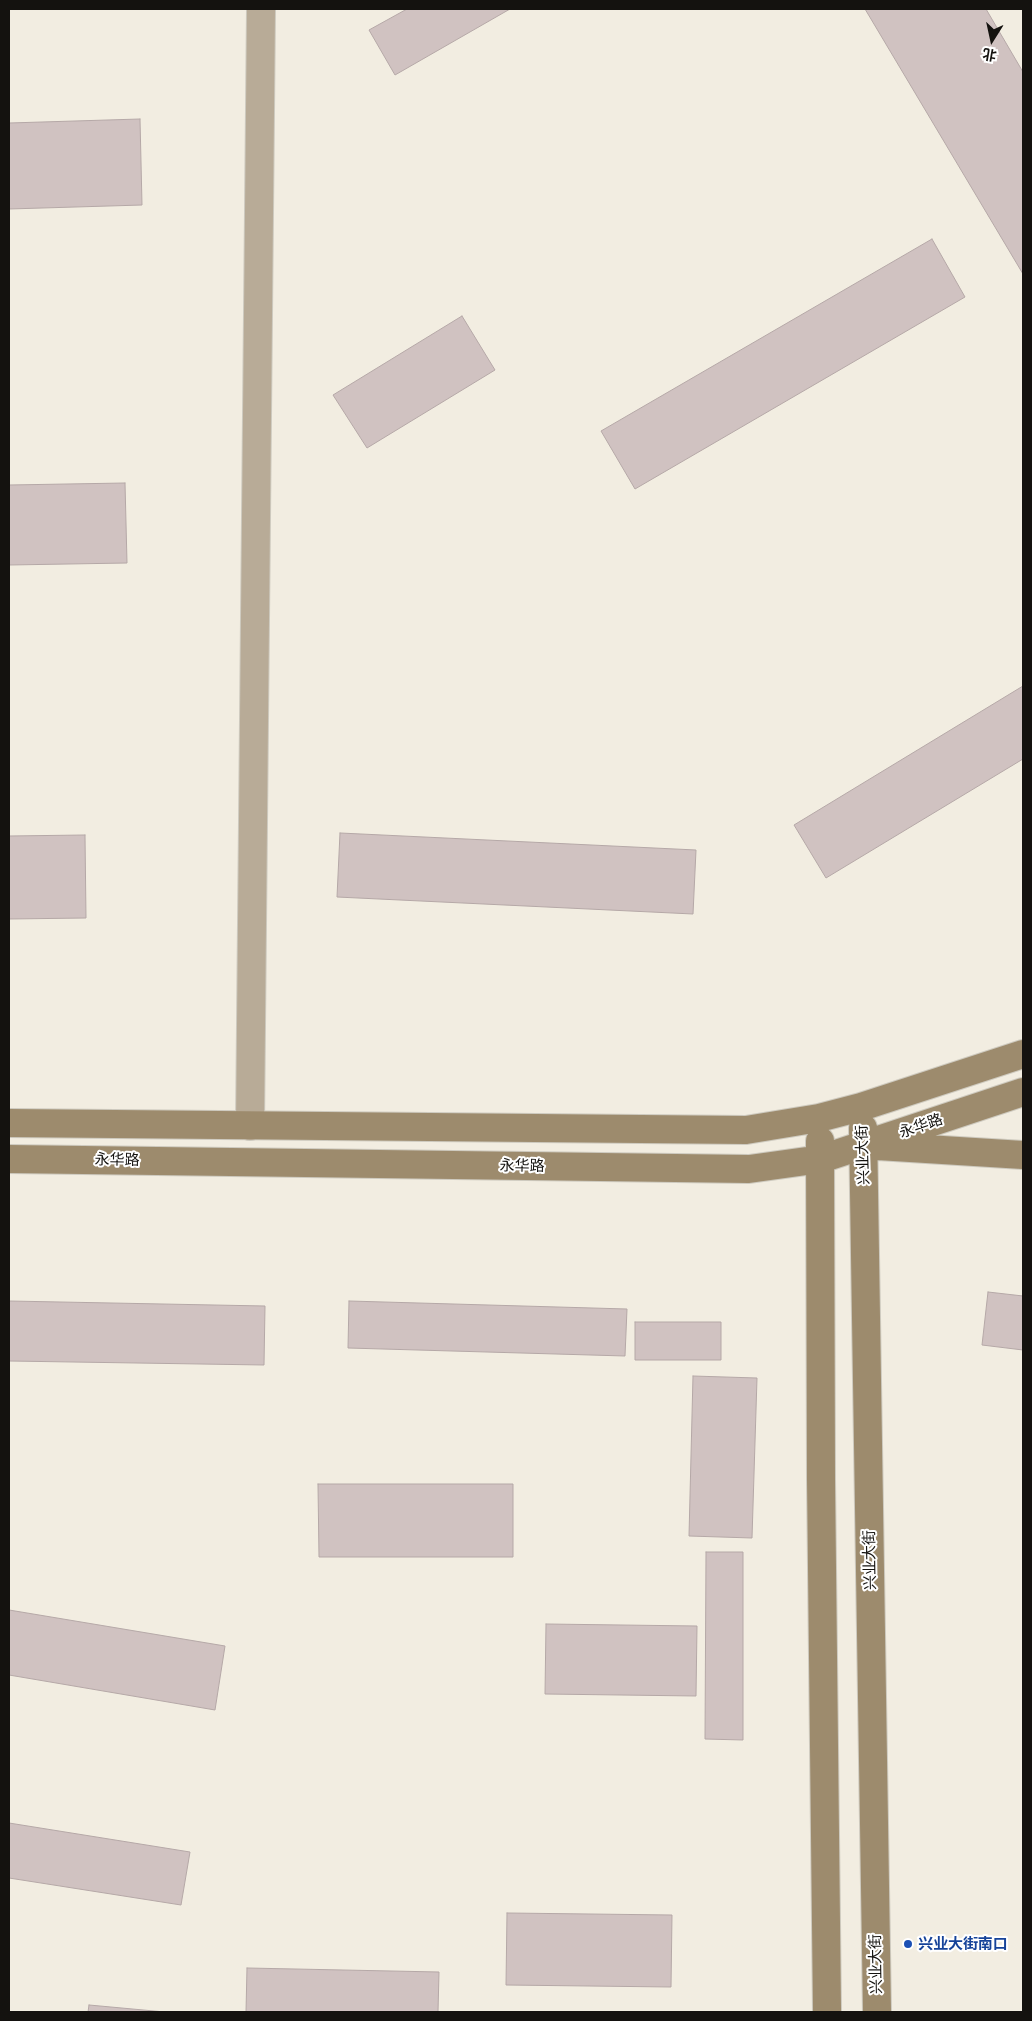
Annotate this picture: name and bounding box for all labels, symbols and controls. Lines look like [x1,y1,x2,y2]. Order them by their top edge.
north arrow [967,15,1017,65]
text: 北 [981,46,998,64]
street label: 永华路 [897,1110,945,1142]
street label: 兴业大街 [853,1125,873,1185]
street label: 永华路 [94,1151,140,1169]
street label: 永华路 [499,1157,545,1175]
street label: 兴业大街 [860,1530,880,1590]
street label: 兴业大街 [866,1934,886,1994]
place label: 兴业大街南口 [918,1935,1008,1953]
marker: 兴业大街南口 [902,1938,914,1950]

